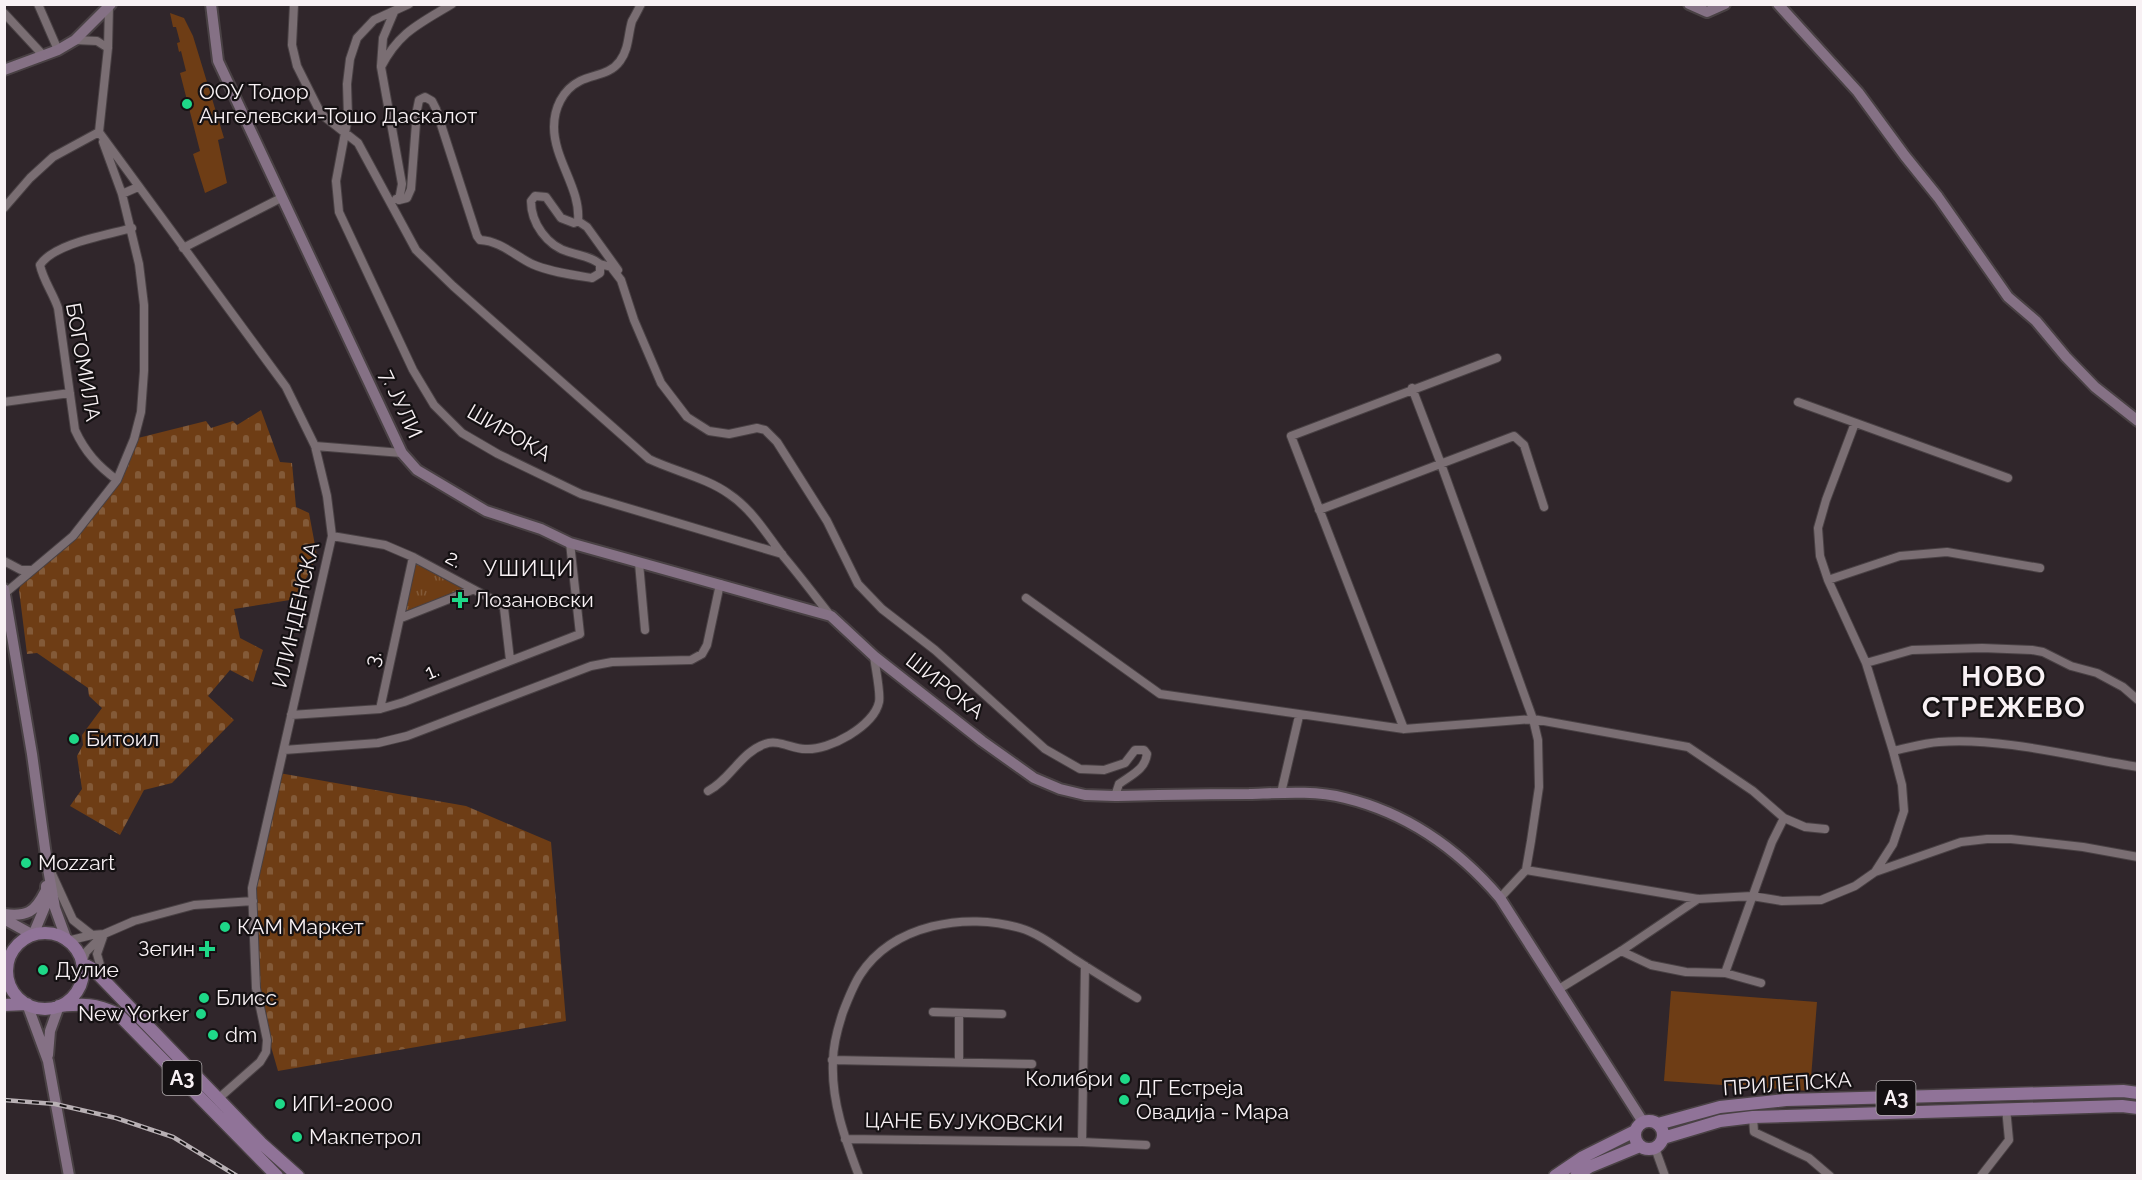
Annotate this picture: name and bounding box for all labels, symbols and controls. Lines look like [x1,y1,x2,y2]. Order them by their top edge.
place label: ООУ Тодор Ангелевски-Тошо Даскалот [199,79,477,128]
marker: ООУ Тодор Ангелевски-Тошо Даскалот [180,97,194,111]
street label: БОГОМИЛА [61,301,106,423]
street label: 7. ЈУЛИ [375,365,428,442]
street label: ШИРОКА [463,399,555,466]
street label: ИЛИНДЕНСКА [267,540,324,690]
street label: 2. [442,544,467,573]
district label: УШИЦИ [483,555,575,581]
place label: Лозановски [474,587,594,612]
marker: Лозановски [451,591,469,609]
street label: ШИРОКА [901,647,989,724]
street label: 3. [359,649,386,669]
street label: 1. [421,657,443,685]
district label: НОВО СТРЕЖЕВО [1922,661,2086,723]
place label: Битоил [86,726,159,751]
marker: Битоил [67,732,81,746]
place label: Mozzart [38,850,115,875]
marker: Mozzart [19,856,33,870]
place label: КАМ Маркет [237,914,364,939]
marker: КАМ Маркет [218,920,232,934]
place label: Зегин [138,936,195,961]
marker: Зегин [200,942,214,956]
place label: Дулие [55,957,119,982]
marker: Дулие [36,963,50,977]
place label: Блисс [216,985,277,1010]
marker: Блисс [197,991,211,1005]
place label: New Yorker [78,1001,190,1026]
marker: New Yorker [194,1007,208,1021]
place label: dm [225,1022,257,1047]
marker: dm [206,1028,220,1042]
road number: A3 [162,1061,201,1095]
place label: Колибри [1025,1066,1113,1091]
street label: ПРИЛЕПСКА [1722,1067,1852,1100]
marker: Колибри [1118,1072,1132,1086]
place label: ДГ Естреја Овадија - Мара [1136,1075,1289,1124]
road number: A3 [1876,1081,1916,1115]
place label: ИГИ-2000 [292,1091,393,1116]
marker: ДГ Естреја Овадија - Мара [1117,1093,1131,1107]
marker: ИГИ-2000 [273,1097,287,1111]
street label: ЦАНЕ БУЈУКОВСКИ [864,1107,1064,1136]
place label: Макпетрол [309,1124,421,1149]
marker: Макпетрол [290,1130,304,1144]

